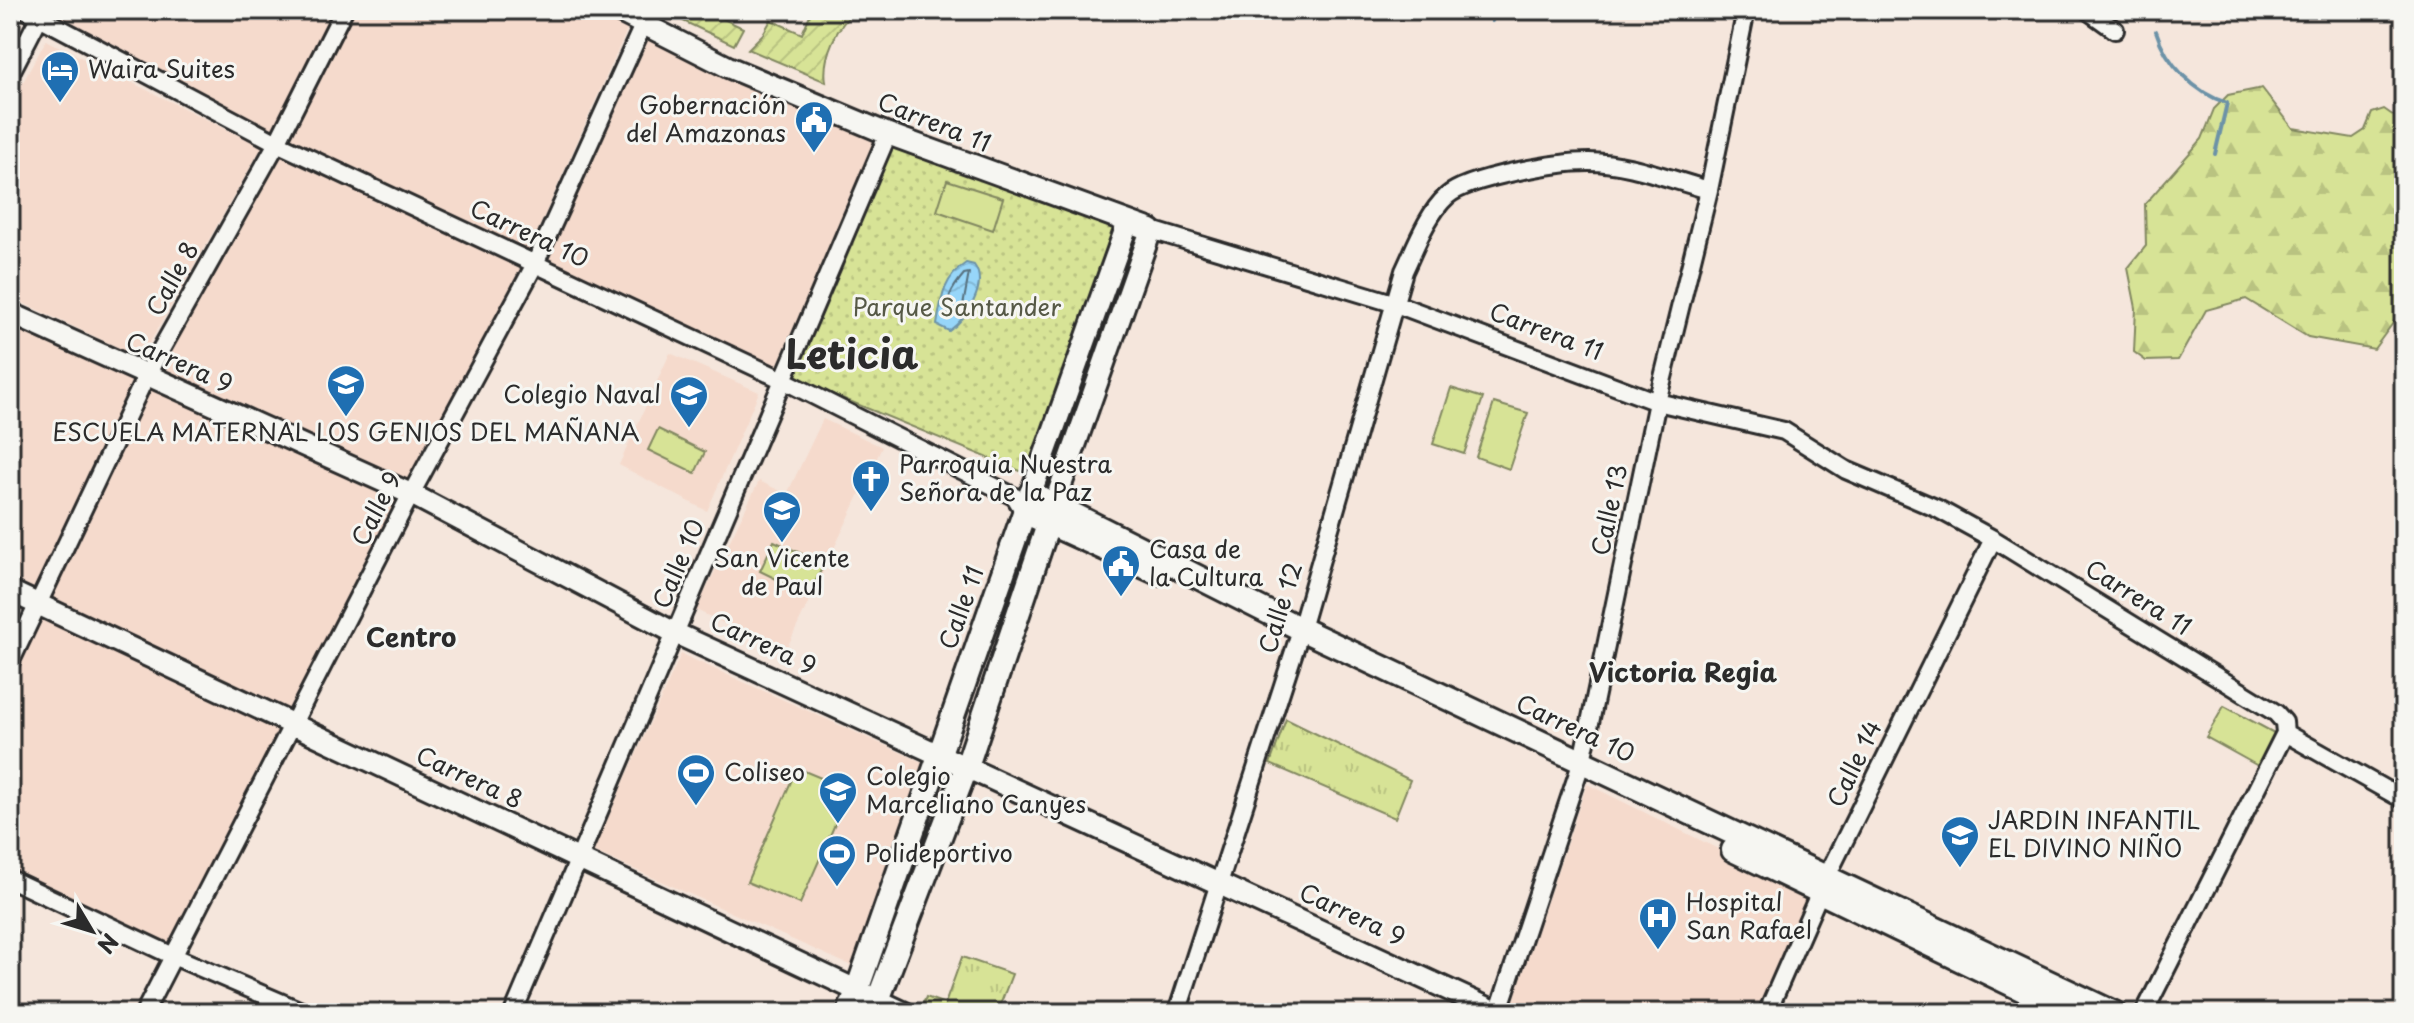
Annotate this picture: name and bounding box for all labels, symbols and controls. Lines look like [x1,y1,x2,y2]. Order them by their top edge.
hotel icon: Waira Suites [39,49,81,104]
place label: Waira Suites [88,50,235,86]
street label: Carrera 11 [873,82,997,160]
place label: Gobernación del Amazonas [626,86,786,150]
public building icon: Gobernación del Amazonas [793,99,835,154]
street label: Carrera 10 [465,189,595,275]
street label: Calle 8 [136,234,206,322]
park label: Parque Santander [853,288,1061,324]
street label: Carrera 11 [1485,292,1609,368]
street label: Carrera 9 [121,322,239,401]
district label: Leticia [785,322,919,383]
school or university icon: ESCUELA MATERNAL LOS GENIOS DEL MAÑANA [325,363,367,418]
school or university icon: Colegio Naval [668,374,710,429]
place label: Colegio Naval [503,375,661,411]
place label: ESCUELA MATERNAL LOS GENIOS DEL MAÑANA [52,413,640,449]
place label: Parroquia Nuestra Señora de la Paz [899,445,1112,509]
church icon: Parroquia Nuestra Señora de la Paz [850,458,892,513]
street label: Calle 13 [1581,461,1635,559]
street label: Calle 9 [341,465,409,552]
school or university icon: San Vicente de Paul [761,489,803,544]
street label: Calle 10 [642,513,712,614]
place label: Casa de la Cultura [1149,530,1263,594]
place label: San Vicente de Paul [714,539,850,603]
public building icon: Casa de la Cultura [1100,543,1142,598]
street label: Carrera 11 [2079,549,2199,643]
street label: Calle 12 [1248,557,1310,658]
street label: Calle 11 [928,561,992,654]
street label: Carrera 9 [705,602,823,683]
district label: Centro [366,617,456,656]
district label: Victoria Regia [1589,652,1777,691]
street label: Carrera 10 [1511,684,1641,770]
street label: Calle 14 [1817,714,1890,813]
street label: Carrera 8 [411,736,529,817]
sports icon: Coliseo [675,752,717,807]
place label: Coliseo [724,753,805,789]
place label: Colegio Marceliano Canyes [866,757,1086,821]
school or university icon: Colegio Marceliano Canyes [817,770,859,825]
place label: JARDIN INFANTIL EL DIVINO NIÑO [1988,801,2200,865]
school or university icon: JARDIN INFANTIL EL DIVINO NIÑO [1939,814,1981,869]
sports icon: Polideportivo [816,833,858,888]
place label: Polideportivo [865,834,1013,870]
street label: Carrera 9 [1294,873,1412,954]
place label: Hospital San Rafael [1686,883,1812,947]
north arrow [52,891,132,971]
hospital icon: Hospital San Rafael [1637,896,1679,951]
text: N [91,927,127,961]

